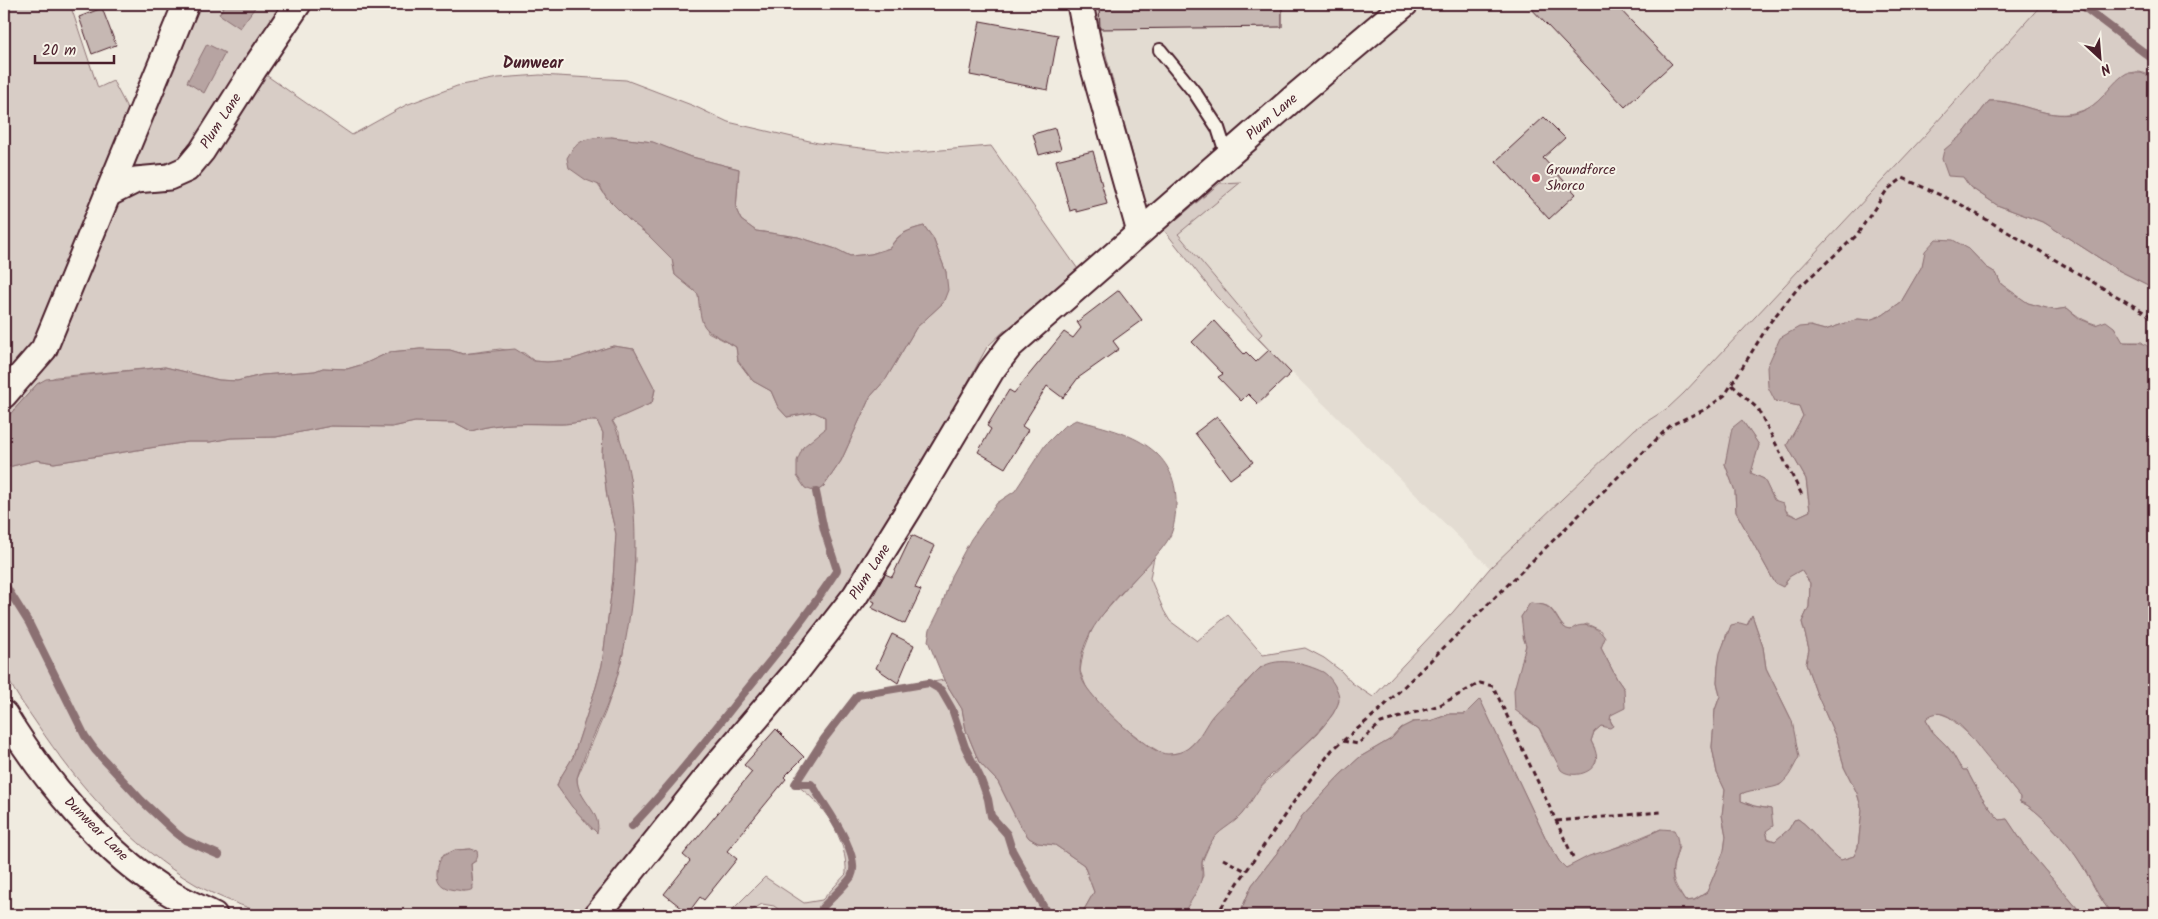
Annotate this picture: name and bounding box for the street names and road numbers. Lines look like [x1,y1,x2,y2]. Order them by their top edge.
street label: Plum Lane [195,88,248,153]
street label: Plum Lane [1241,88,1303,146]
street label: Plum Lane [844,539,897,604]
street label: Dunwear Lane [59,792,134,867]

